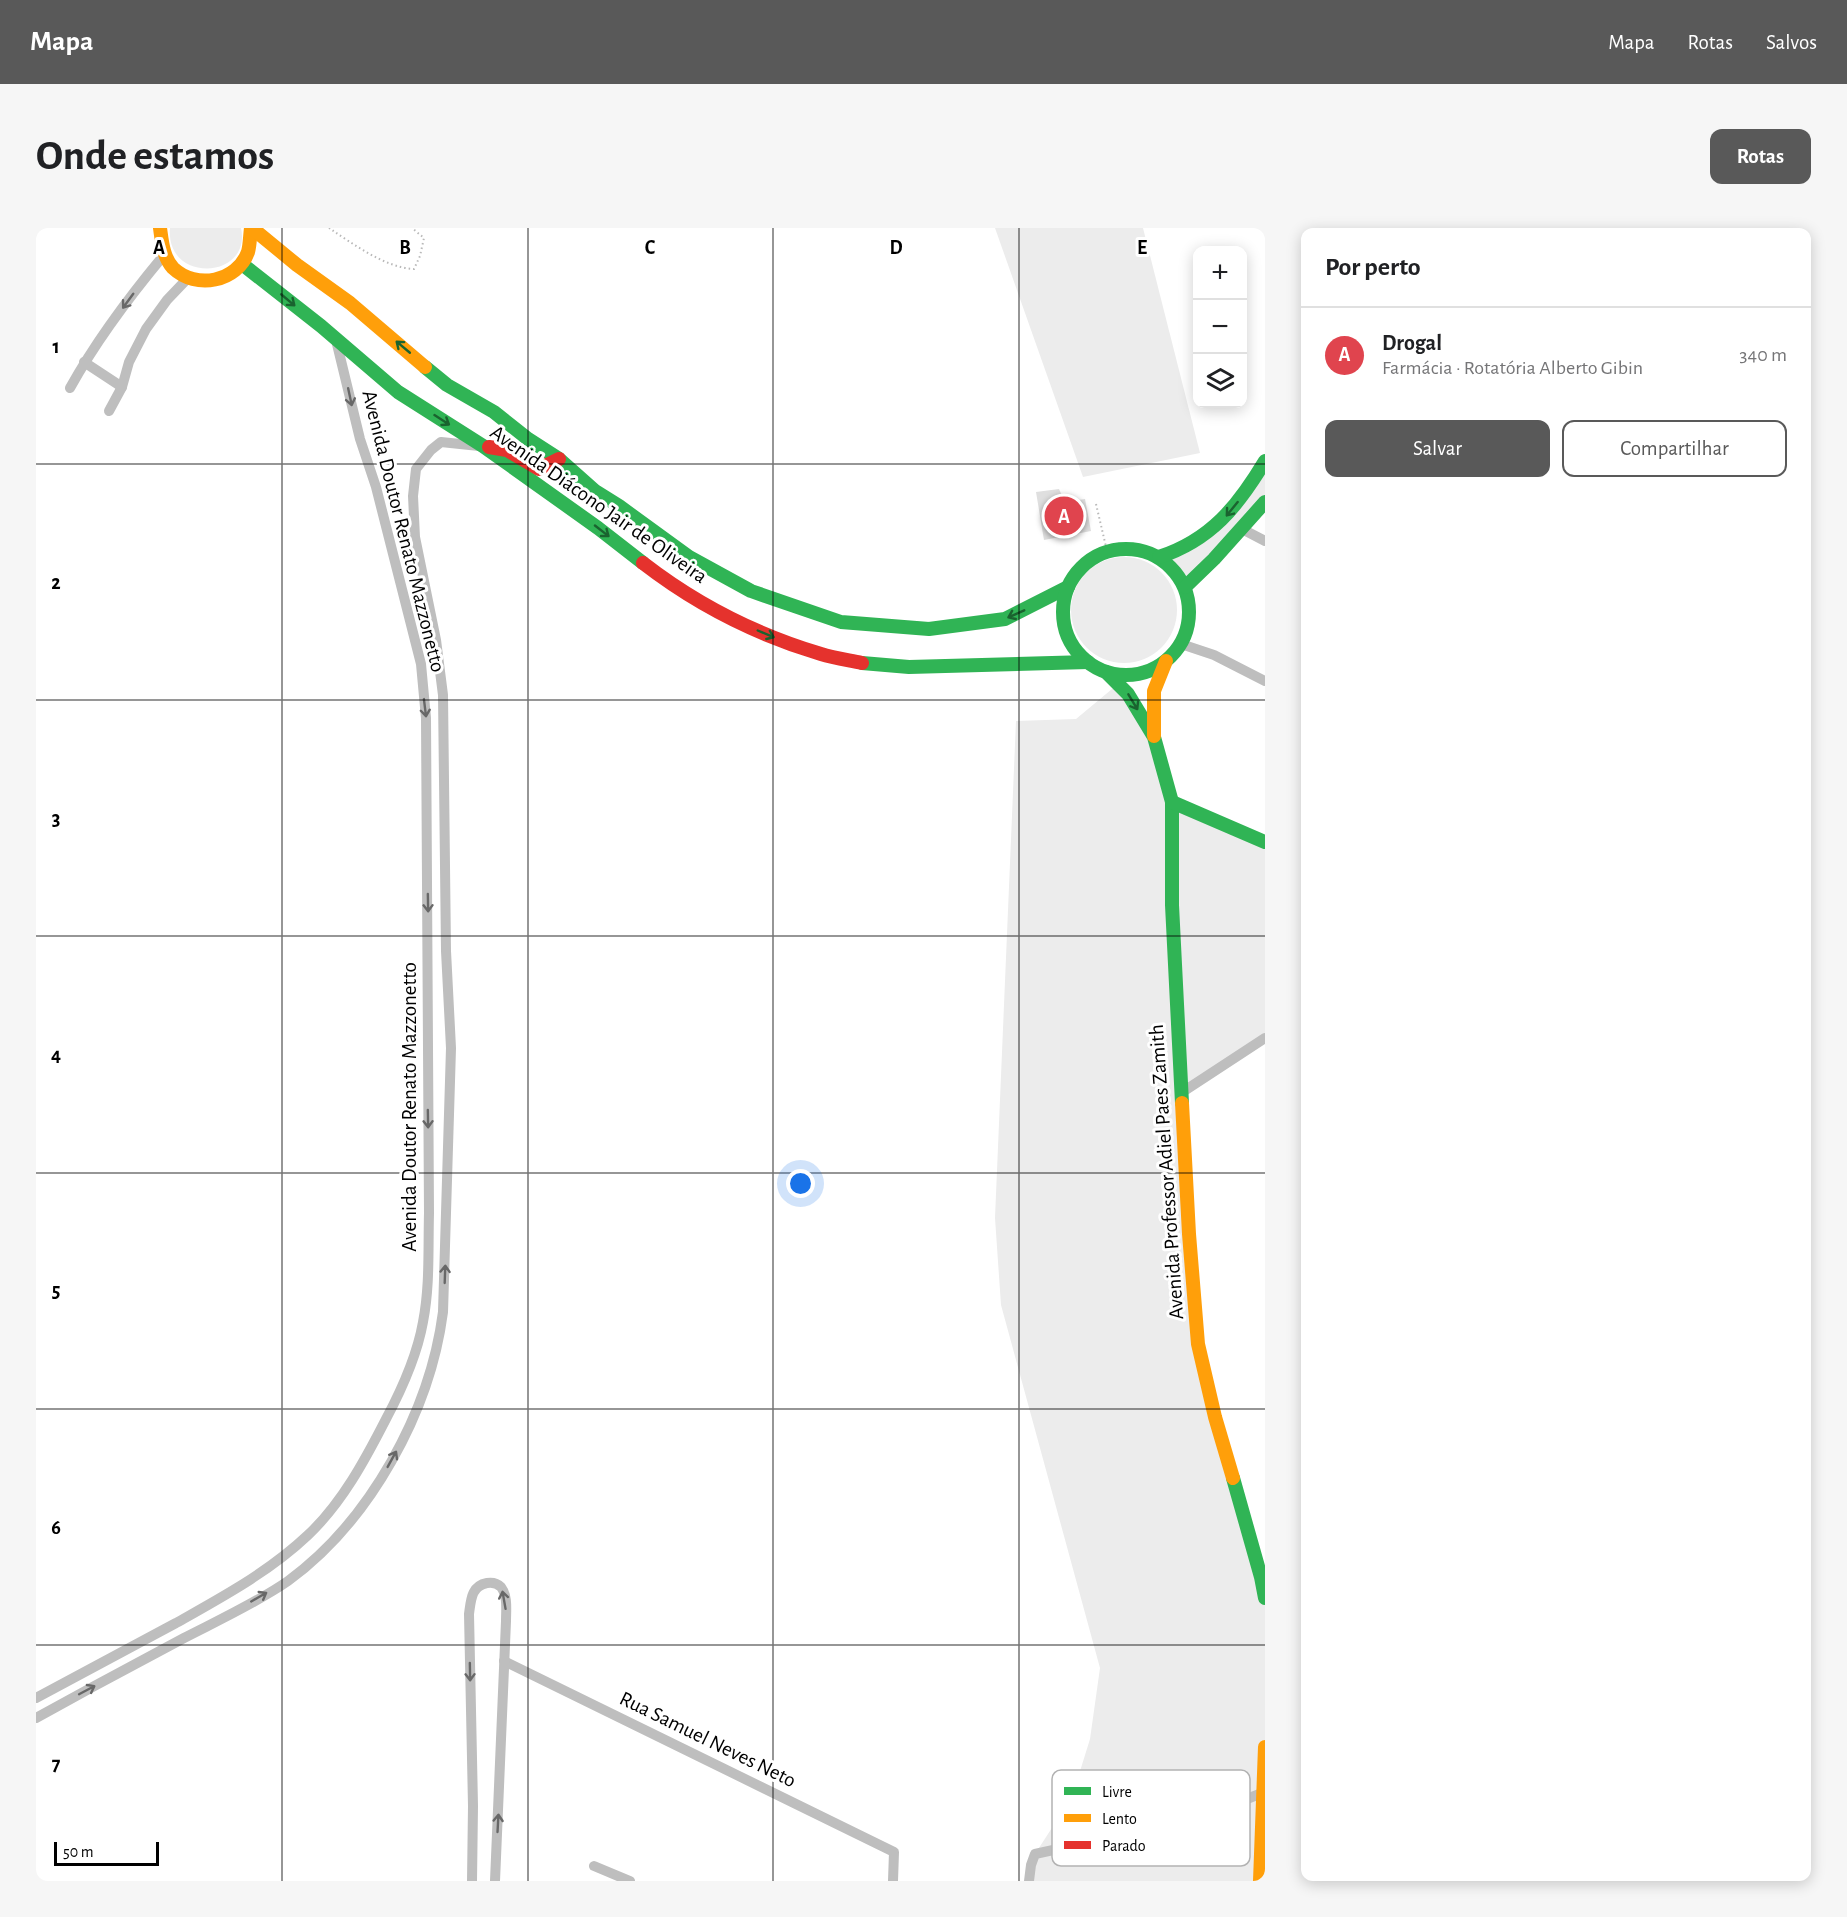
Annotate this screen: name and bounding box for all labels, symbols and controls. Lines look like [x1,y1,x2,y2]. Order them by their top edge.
text: Mapa [30,28,93,56]
text: Mapa [1608,32,1655,53]
text: Rotas [1688,32,1733,53]
text: Salvos [1766,32,1817,53]
button: Rotas [1710,129,1811,184]
text: Onde estamos [36,135,274,177]
text: A [153,238,165,258]
text: B [399,238,411,258]
text: C [645,238,656,258]
text: D [889,238,903,258]
text: E [1137,238,1147,258]
map controls [1193,246,1247,408]
button: + [1193,246,1247,300]
text: Por perto [1325,254,1421,280]
one-way arrow [122,292,134,308]
one-way arrow [280,294,296,307]
button: − [1193,300,1247,354]
text: Drogal [1382,332,1442,354]
text: 1 [52,337,60,357]
one-way arrow [395,341,411,354]
text: A [1339,345,1351,365]
text: 340 m [1739,345,1787,365]
button: layers [1193,354,1247,408]
text: Farmácia · Rotatória Alberto Gibin [1382,358,1643,378]
one-way arrow [345,387,357,406]
street label: Avenida Doutor Renato Mazzonetto [358,388,449,674]
one-way arrow [433,414,450,426]
button: Salvar [1325,420,1550,477]
button: Compartilhar [1562,420,1787,477]
street label: Avenida Diácono Jair de Oliveira [486,421,711,588]
pin: A [1044,494,1084,538]
one-way arrow [1225,501,1238,517]
one-way arrow [593,525,609,538]
text: 2 [51,573,61,593]
one-way arrow [1008,609,1026,620]
one-way arrow [757,629,775,640]
one-way arrow [1127,693,1139,710]
one-way arrow [420,698,431,718]
text: 3 [52,809,60,829]
one-way arrow [422,893,433,913]
street label: Avenida Doutor Renato Mazzonetto [399,962,420,1252]
street label: Avenida Professor Adiel Paes Zamith [1146,1024,1187,1320]
text: 4 [51,1045,61,1065]
one-way arrow [422,1109,434,1129]
your location [786,1169,815,1198]
one-way arrow [439,1264,450,1284]
text: 5 [52,1281,60,1301]
one-way arrow [386,1451,398,1468]
text: 6 [51,1518,61,1538]
one-way arrow [250,1591,267,1603]
one-way arrow [498,1591,509,1610]
one-way arrow [464,1662,476,1682]
one-way arrow [78,1684,96,1695]
street label: Rua Samuel Neves Neto [616,1688,799,1791]
text: 7 [52,1754,61,1774]
legend [1052,1770,1250,1866]
text: Livre [1102,1784,1132,1800]
text: Lento [1102,1811,1137,1827]
one-way arrow [493,1813,504,1833]
text: Parado [1102,1838,1146,1854]
scale bar [54,1839,159,1866]
text: 50 m [63,1844,94,1860]

